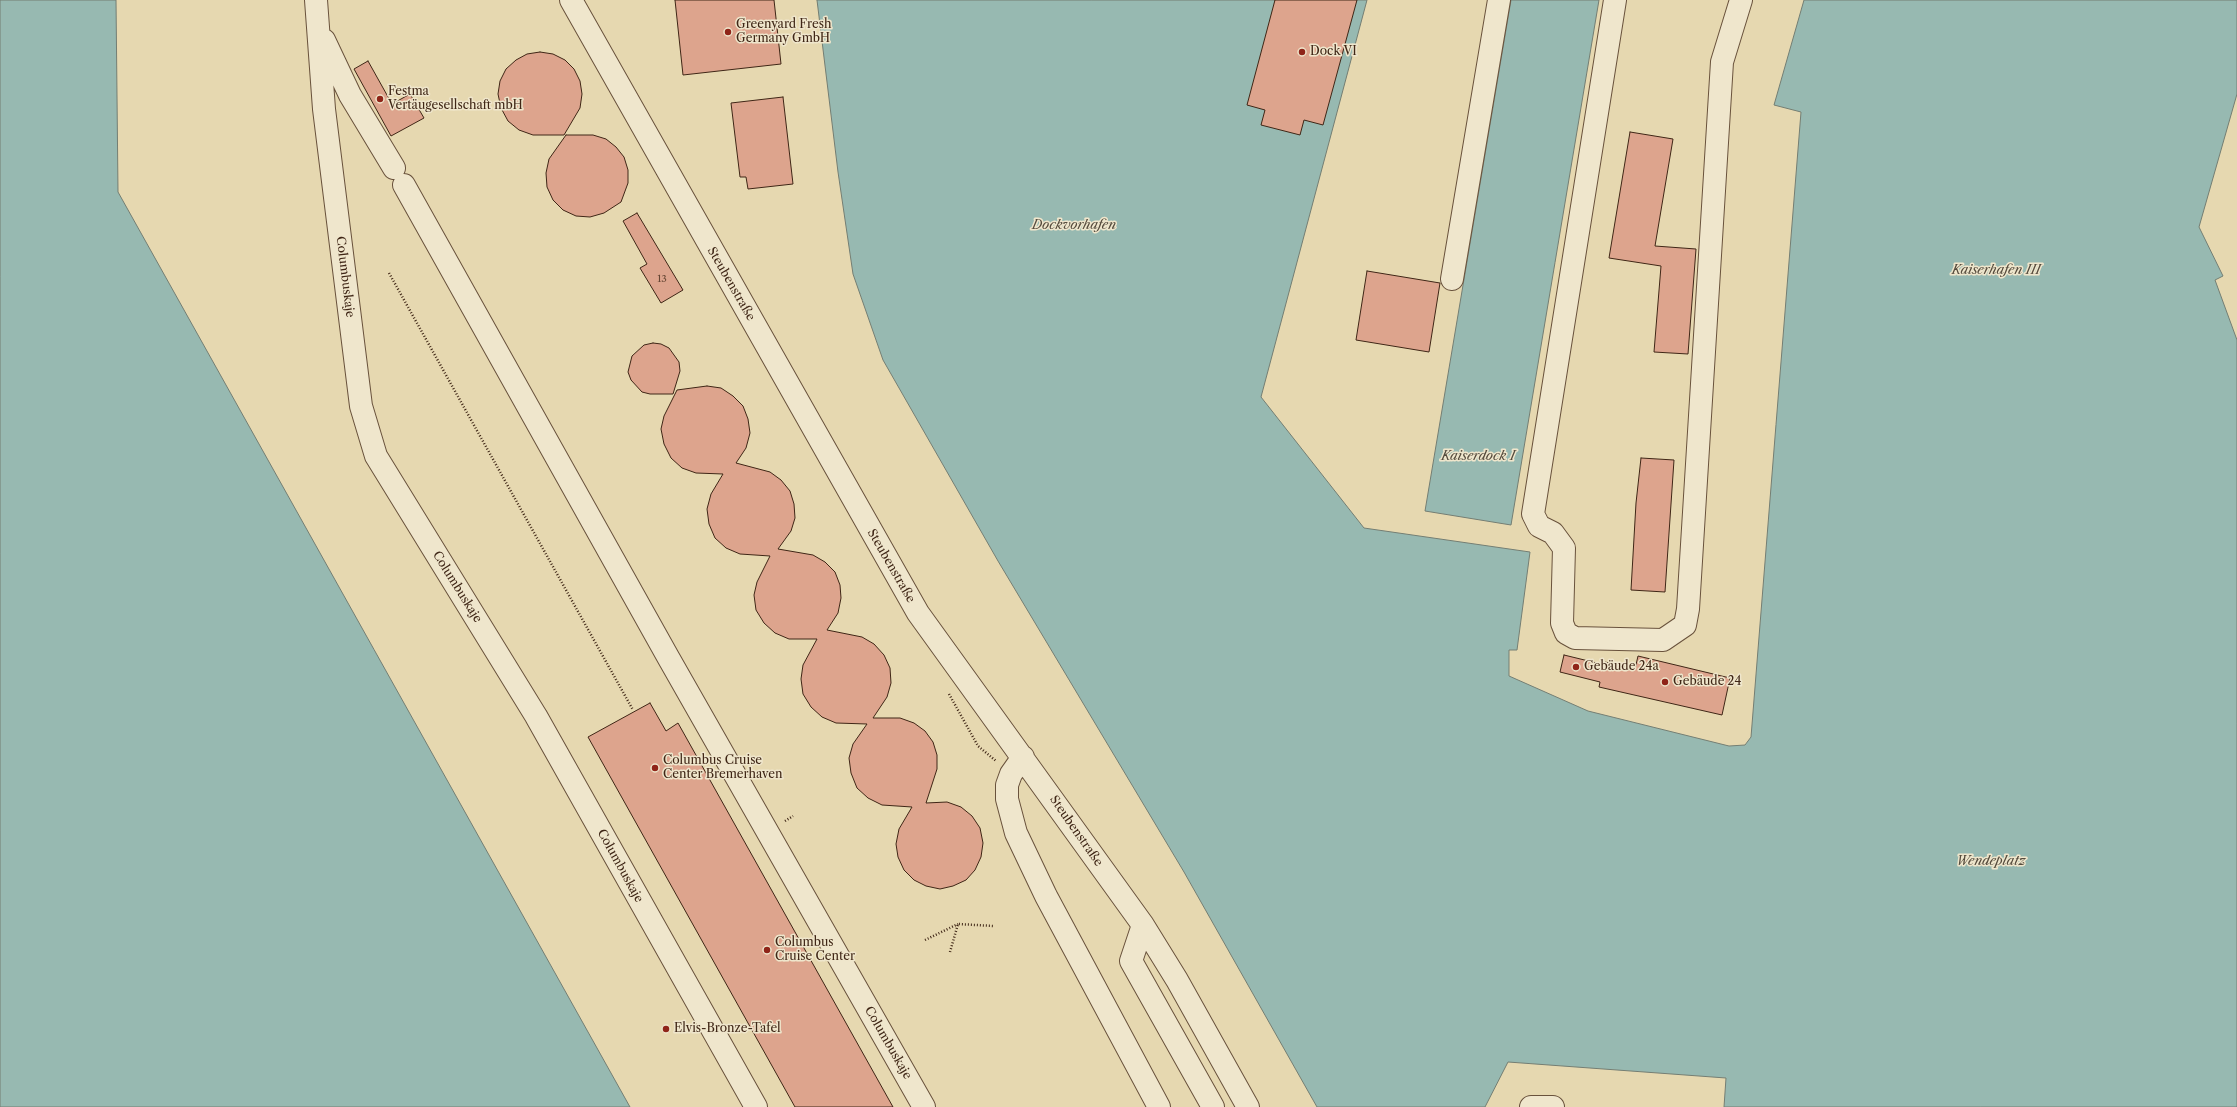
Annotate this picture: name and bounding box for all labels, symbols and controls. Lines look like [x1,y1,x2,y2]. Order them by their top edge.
place label: Greenyard Fresh Germany GmbH [736,18,831,46]
marker: Greenyard Fresh Germany GmbH [723,27,733,37]
place label: Dock VI [1310,45,1357,59]
marker: Dock VI [1297,47,1307,57]
place label: Festma Vertäugesellschaft mbH [388,85,523,113]
marker: Festma Vertäugesellschaft mbH [375,94,385,104]
water label: Dockvorhafen [1032,217,1116,233]
street label: Columbuskaje [333,236,357,318]
street label: Steubenstraße [704,245,758,323]
water label: Kaiserhafen III [1952,262,2040,278]
house number: 13 [657,273,667,285]
water label: Kaiserdock I [1441,448,1515,464]
street label: Steubenstraße [864,527,918,605]
street label: Columbuskaje [429,549,485,625]
place label: Gebäude 24a [1584,660,1659,674]
marker: Gebäude 24a [1571,662,1581,672]
place label: Gebäude 24 [1673,675,1741,689]
marker: Gebäude 24 [1660,677,1670,687]
place label: Columbus Cruise Center Bremerhaven [663,754,783,782]
marker: Columbus Cruise Center Bremerhaven [650,763,660,773]
street label: Steubenstraße [1046,793,1106,869]
street label: Columbuskaje [594,827,646,905]
water label: Wendeplatz [1956,853,2026,869]
place label: Columbus Cruise Center [775,936,855,964]
marker: Columbus Cruise Center [762,945,772,955]
street label: Columbuskaje [861,1004,915,1082]
place label: Elvis-Bronze-Tafel [674,1022,781,1036]
marker: Elvis-Bronze-Tafel [661,1024,671,1034]

